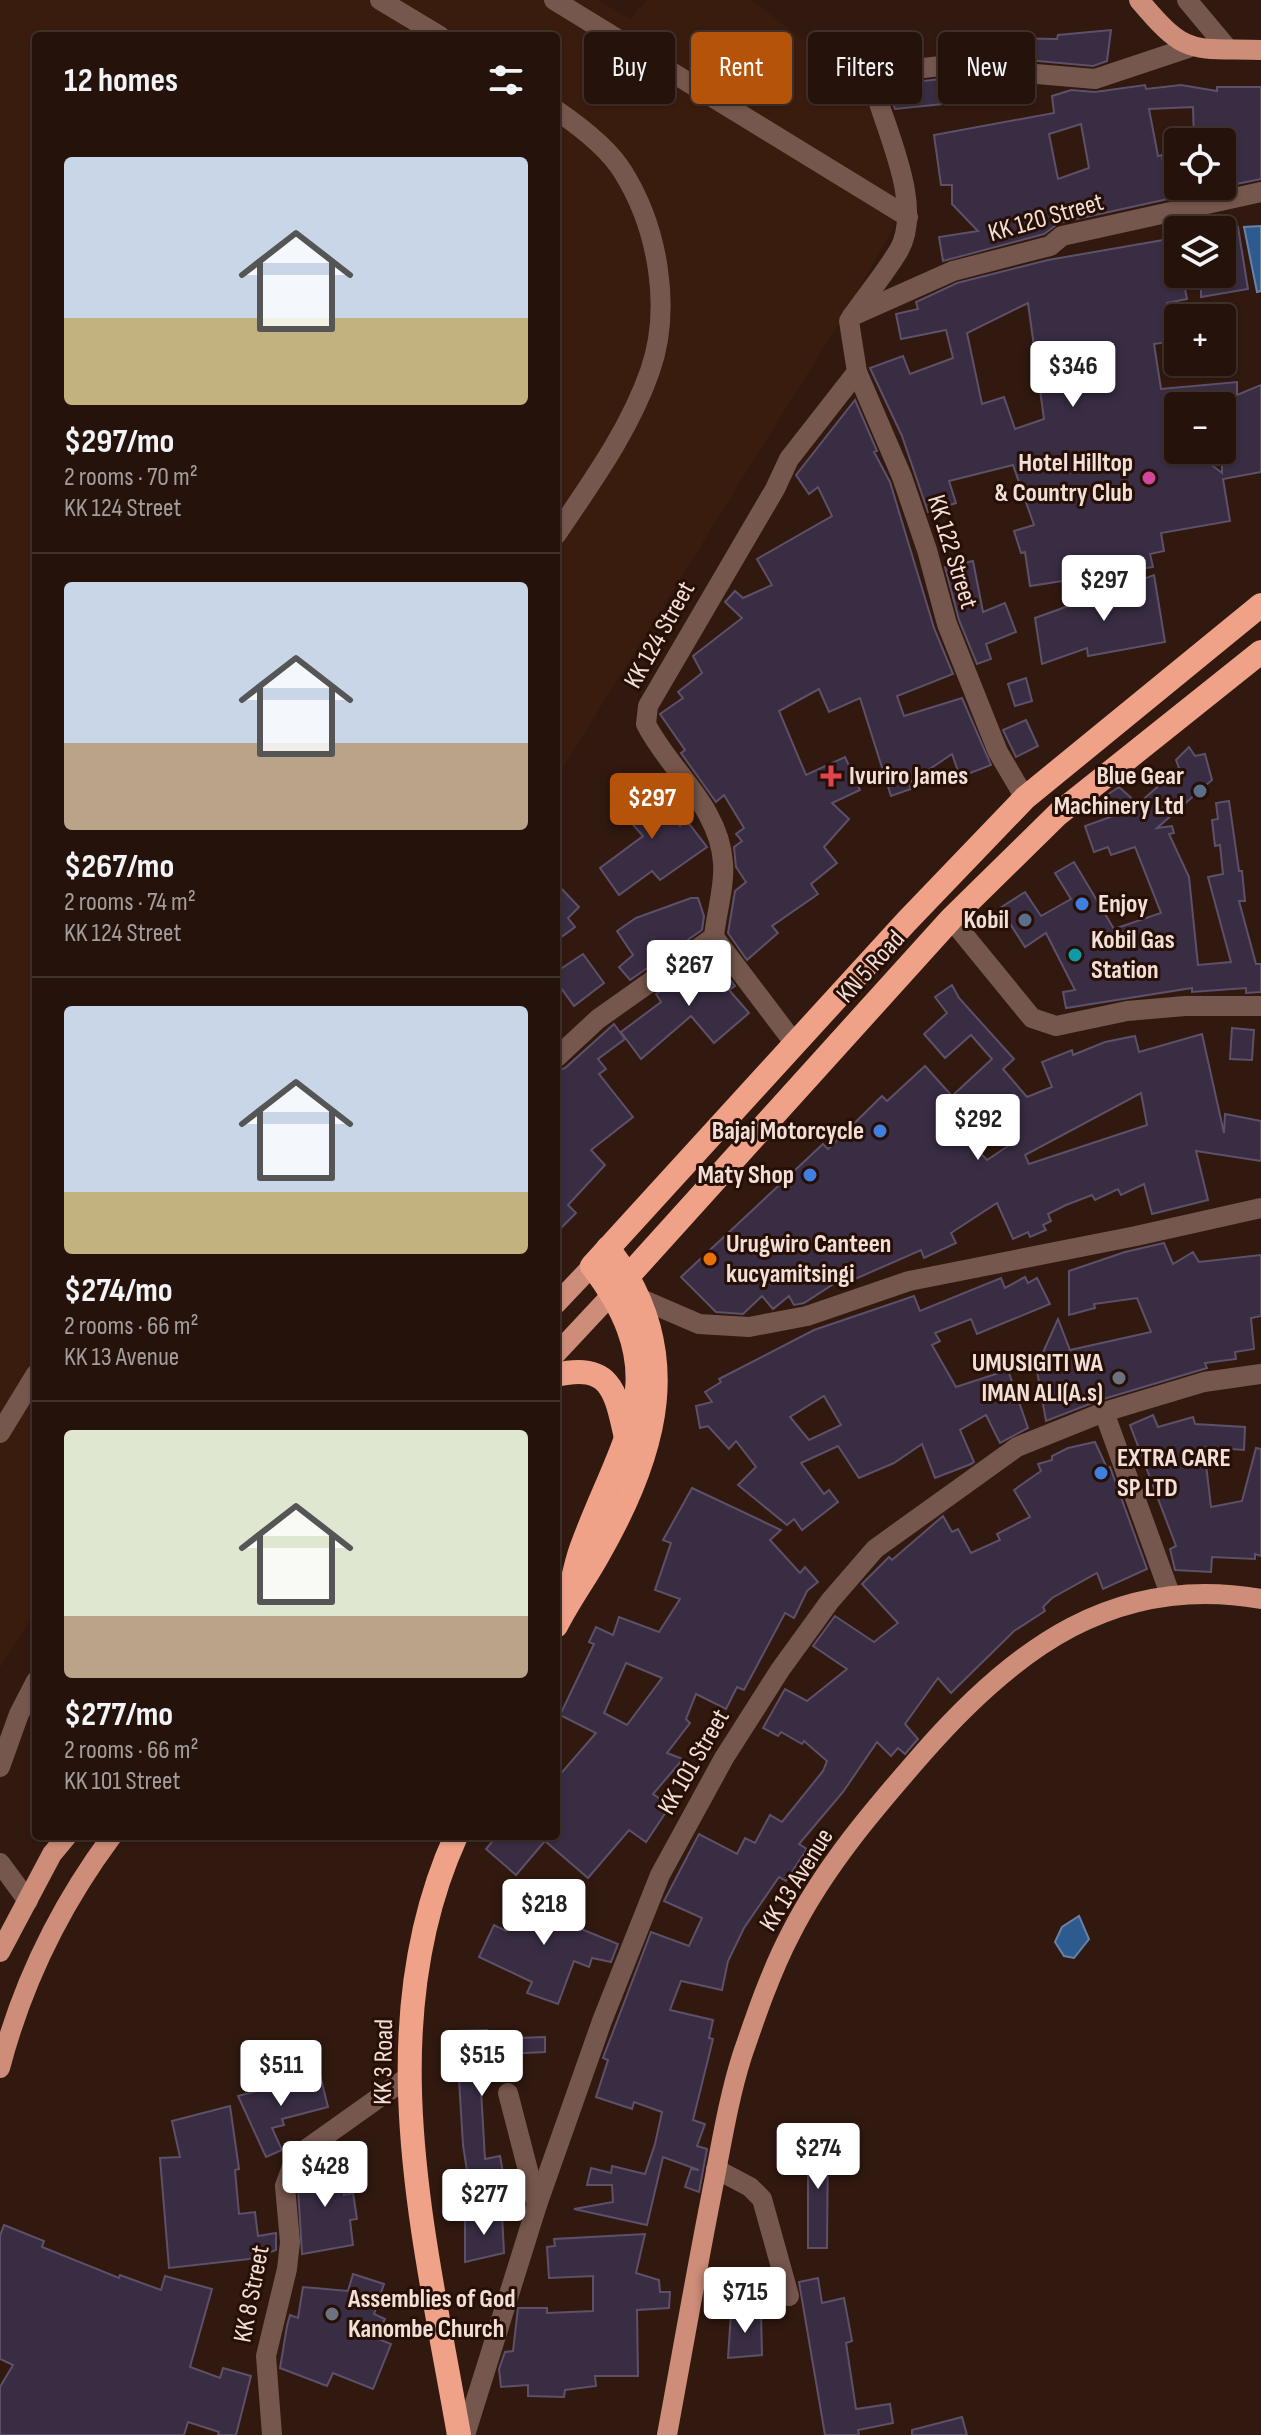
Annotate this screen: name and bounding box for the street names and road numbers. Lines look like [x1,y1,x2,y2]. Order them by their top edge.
street label: KK 120 Street [985,187,1107,249]
street label: KK 122 Street [920,491,984,613]
street label: KK 124 Street [618,576,702,694]
street label: KN 5 Road [830,924,912,1010]
street label: KK 101 Street [651,1704,737,1820]
street label: KK 13 Avenue [753,1823,841,1937]
street label: KK 3 Road [368,2019,400,2105]
street label: KK 8 Street [227,2243,277,2345]

